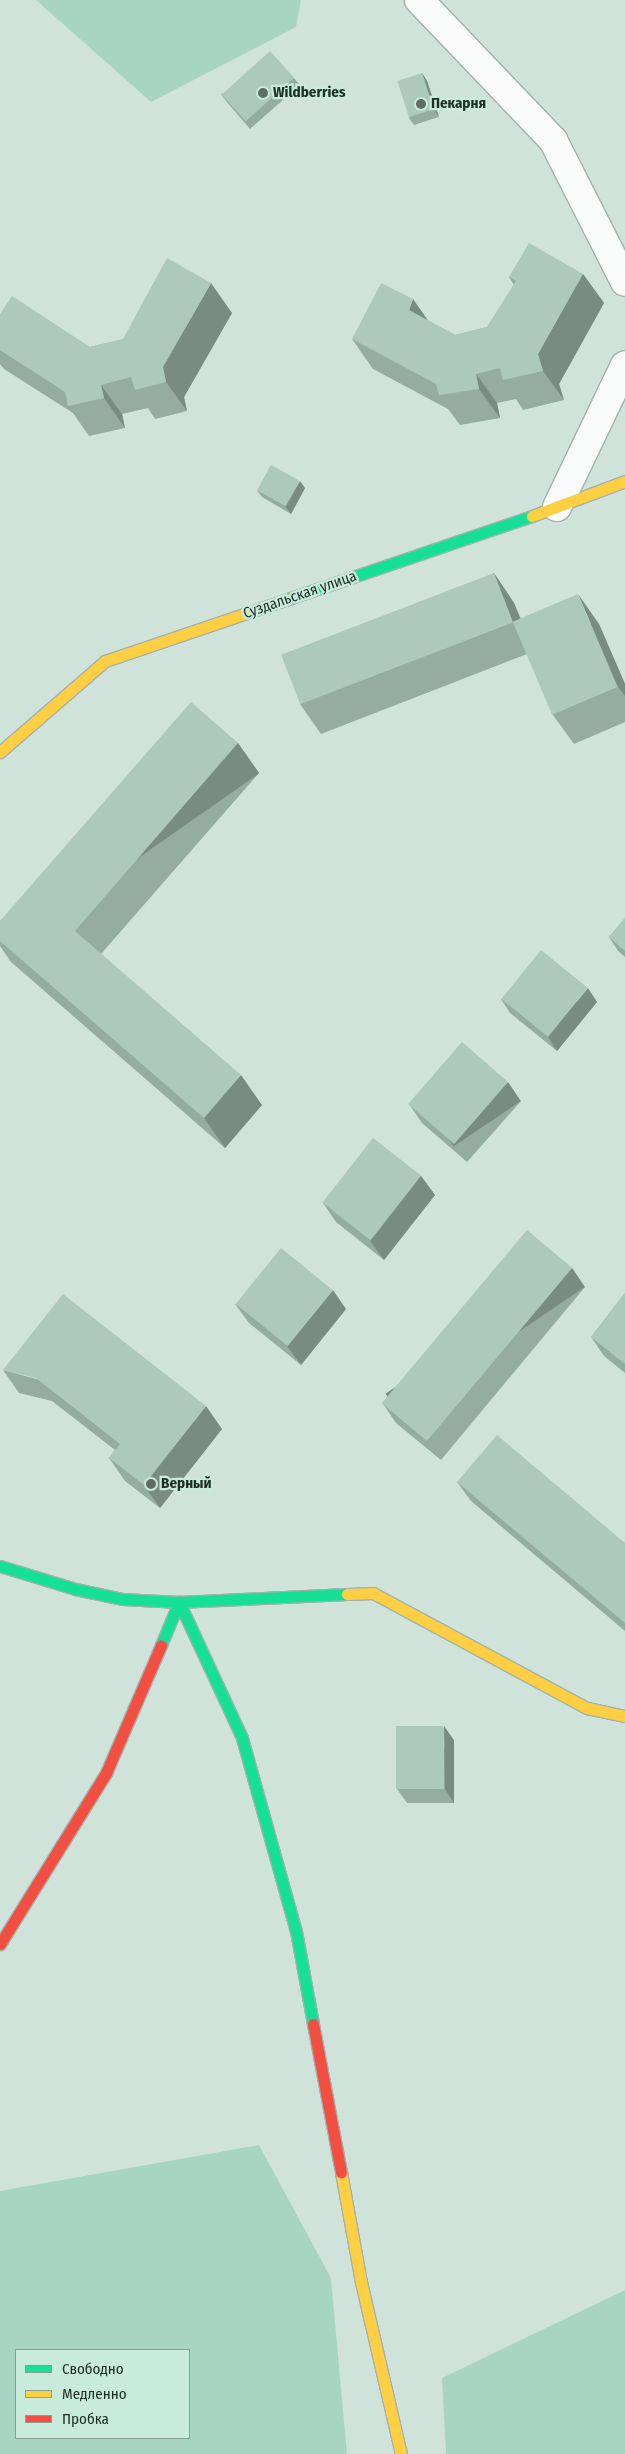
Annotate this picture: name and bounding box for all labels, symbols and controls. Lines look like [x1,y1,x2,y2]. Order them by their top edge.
place label: Wildberries [273,84,345,102]
marker: Wildberries [257,87,269,99]
place label: Пекарня [431,95,486,113]
marker: Пекарня [415,98,427,110]
street label: Суздальская улица [241,567,359,623]
place label: Верный [161,1475,212,1493]
marker: Верный [145,1478,157,1490]
legend [15,2349,190,2439]
text: Свободно [62,2360,124,2378]
text: Медленно [62,2385,127,2403]
text: Пробка [62,2410,109,2428]

